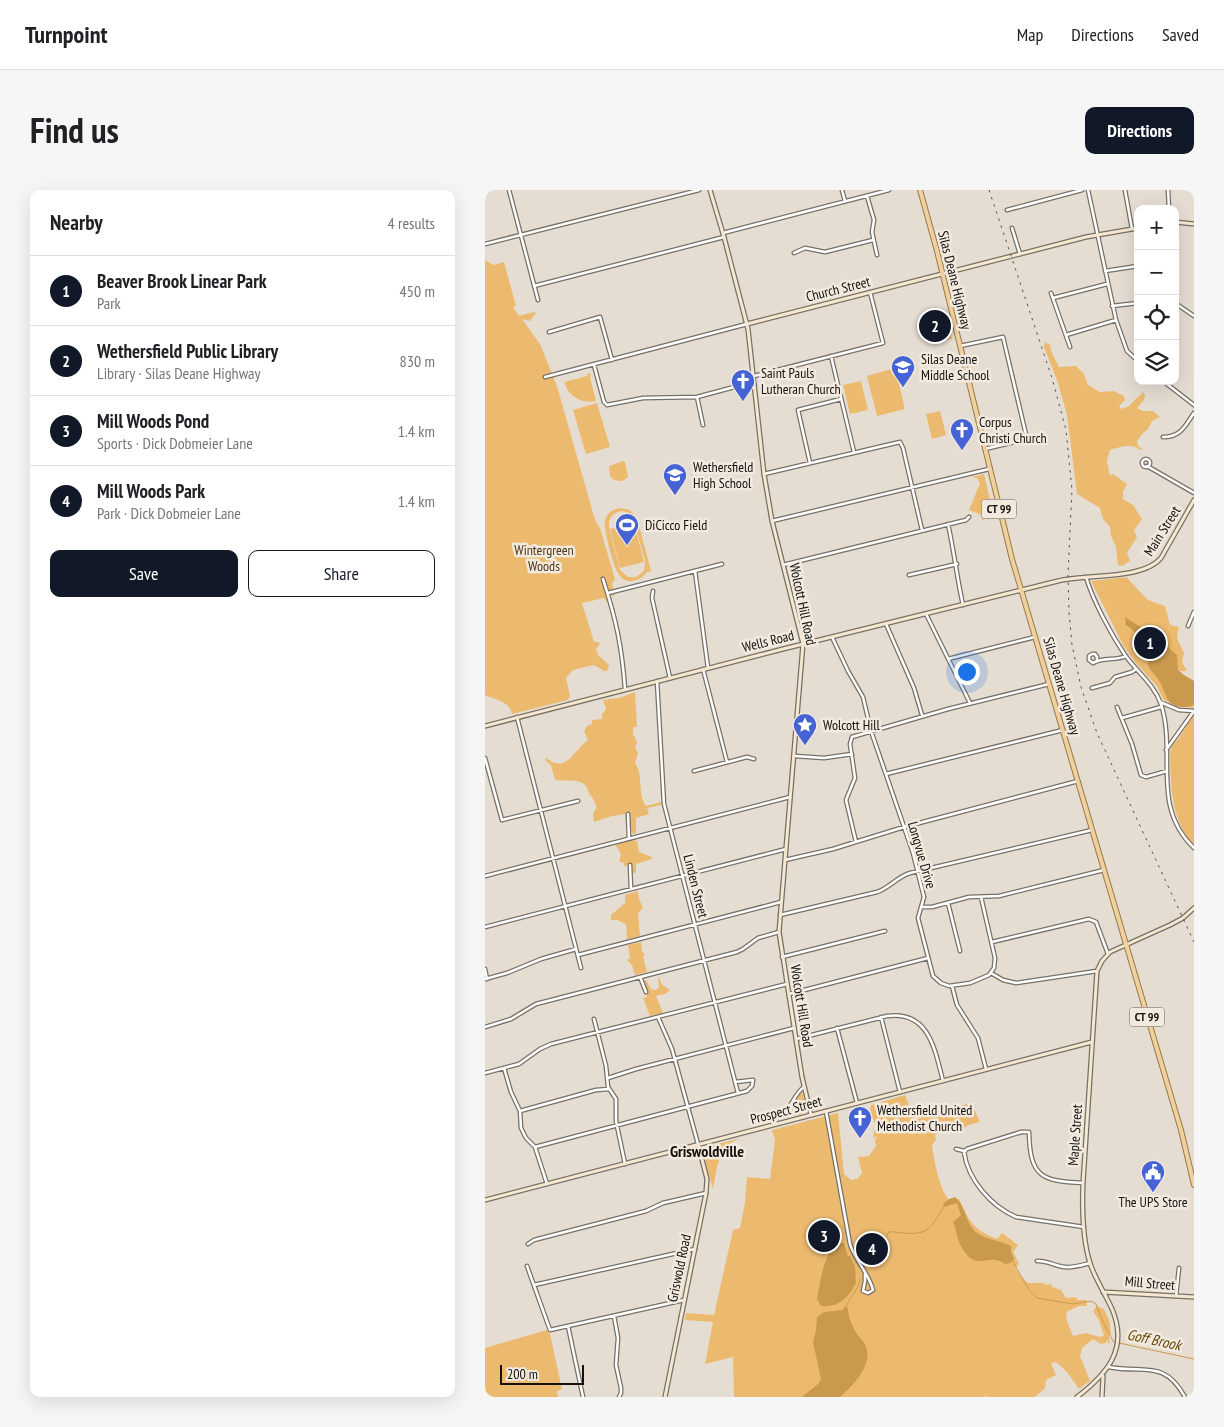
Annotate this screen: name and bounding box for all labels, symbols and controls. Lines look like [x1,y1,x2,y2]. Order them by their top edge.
text: Turnpoint [25,19,107,50]
text: Map [1017,23,1043,46]
text: Directions [1071,23,1134,46]
text: Saved [1162,23,1199,46]
text: Find us [30,107,119,153]
button: Directions [1085,107,1194,154]
map controls [1134,205,1179,385]
button: + [1134,205,1179,250]
text: Nearby [50,209,103,236]
text: 4 results [388,213,435,233]
street label: Silas Deane Highway [934,229,976,332]
button: − [1134,250,1179,295]
text: Beaver Brook Linear Park [97,269,267,293]
street label: Church Street [804,272,872,306]
text: 1 [62,281,70,301]
text: 450 m [400,281,435,301]
text: Park [97,293,121,313]
button: locate [1134,295,1179,340]
pin: 2 [919,307,951,345]
text: Wethersfield Public Library [97,339,278,363]
button: layers [1134,340,1179,385]
place label: Silas Deane Middle School [921,350,990,384]
text: 2 [62,351,70,371]
text: 830 m [400,351,435,371]
school or university icon: Silas Deane Middle School [890,354,916,388]
text: Library · Silas Deane Highway [97,363,261,383]
place label: Saint Pauls Lutheran Church [761,364,841,398]
church icon: Saint Pauls Lutheran Church [730,368,756,402]
text: Mill Woods Pond [97,409,209,433]
place label: Corpus Christi Church [979,413,1047,447]
church icon: Corpus Christi Church [949,417,975,451]
text: 3 [62,421,70,441]
text: 1.4 km [398,421,435,441]
text: Sports · Dick Dobmeier Lane [97,433,253,453]
place label: Wethersfield High School [693,458,753,492]
school or university icon: Wethersfield High School [662,462,688,496]
text: Mill Woods Park [97,479,205,503]
text: 4 [62,491,70,511]
text: 1.4 km [398,491,435,511]
road number: CT 99 [981,500,1017,518]
text: Park · Dick Dobmeier Lane [97,503,241,523]
street label: Main Street [1140,503,1184,559]
sports icon: DiCicco Field [614,512,640,546]
place label: DiCicco Field [645,516,707,534]
park label: Wintergreen Woods [514,541,574,575]
button: Save [50,550,238,597]
button: Share [248,550,435,597]
street label: Wolcott Hill Road [786,561,820,647]
pin: 1 [1134,624,1166,662]
street label: Wells Road [740,626,796,656]
street label: Silas Deane Highway [1039,635,1085,738]
your location [954,659,980,685]
place icon: Wolcott Hill [792,712,818,746]
place label: Wolcott Hill [823,716,880,734]
street label: Longvue Drive [904,819,940,891]
street label: Linden Street [679,852,713,920]
street label: Wolcott Hill Road [787,963,817,1049]
road number: CT 99 [1129,1008,1165,1026]
street label: Prospect Street [748,1092,824,1128]
place label: Wethersfield United Methodist Church [877,1101,972,1135]
street label: Maple Street [1064,1104,1086,1166]
church icon: Wethersfield United Methodist Church [847,1105,873,1139]
district label: Griswoldville [670,1141,744,1161]
public building icon: The UPS Store [1140,1159,1166,1193]
place label: The UPS Store [1118,1193,1188,1211]
pin: 3 [808,1217,840,1255]
pin: 4 [856,1230,888,1268]
street label: Griswold Road [663,1232,695,1304]
street label: Mill Street [1124,1272,1176,1294]
water label: Goff Brook [1125,1325,1185,1355]
scale bar [500,1362,584,1385]
text: 200 m [507,1365,538,1383]

